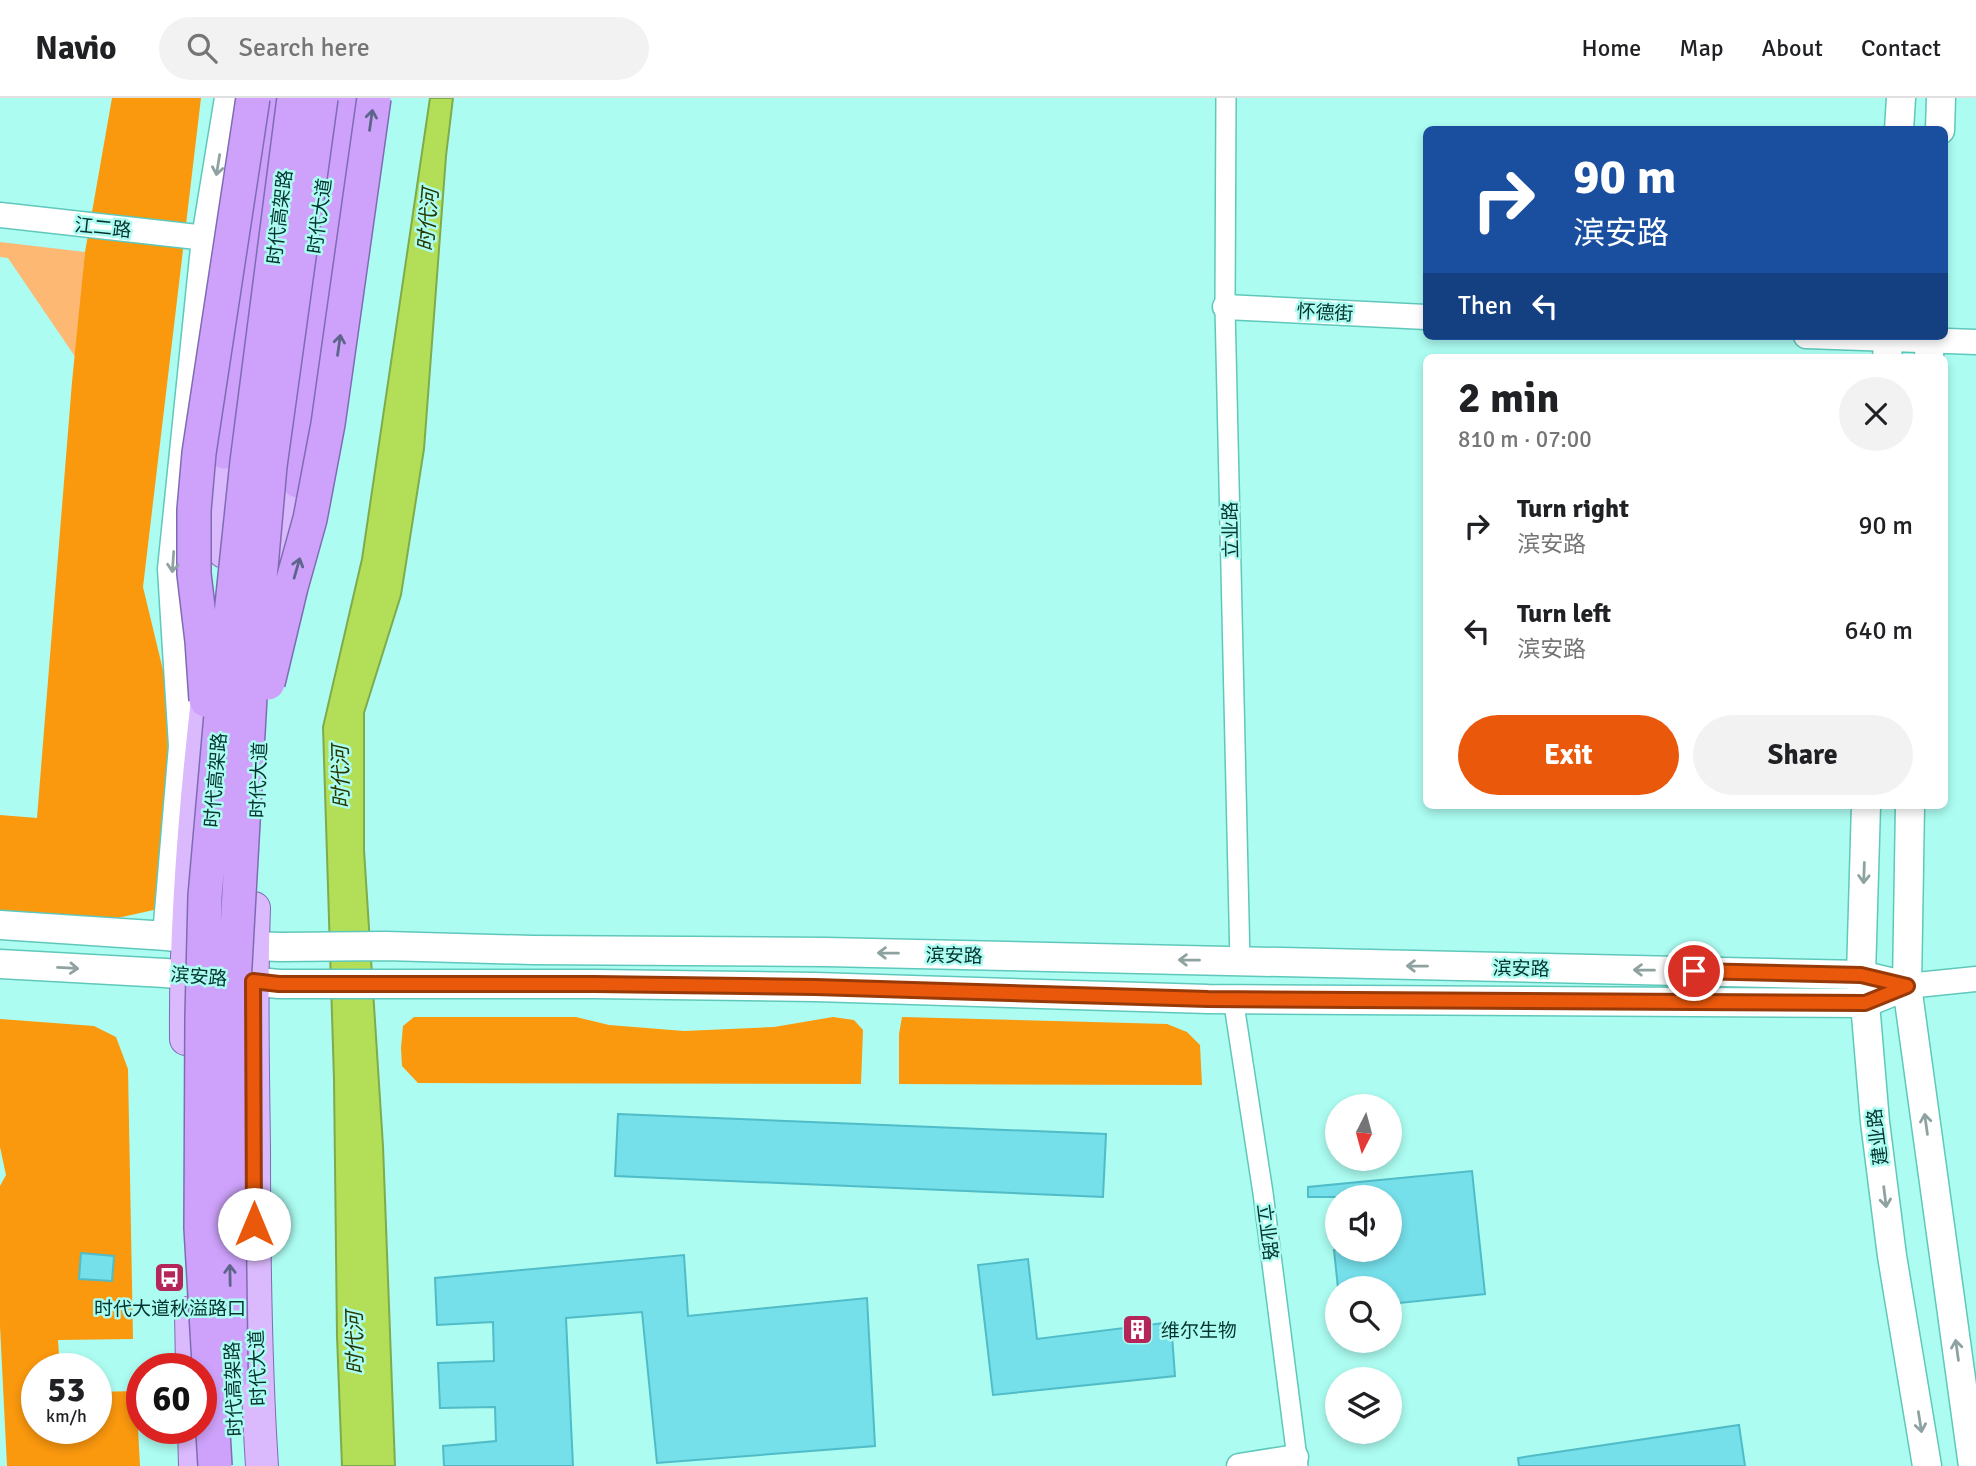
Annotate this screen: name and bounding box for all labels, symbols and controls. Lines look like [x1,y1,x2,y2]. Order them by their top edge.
search box [159,17,649,80]
text: Navio [35,28,117,69]
icon: search [183,29,221,67]
text: Search here [239,32,370,64]
text: Home [1581,33,1641,63]
text: Map [1679,33,1724,63]
text: About [1762,33,1823,63]
text: Contact [1861,33,1941,63]
one-way arrow [364,109,377,131]
text: 90 m [1573,147,1676,207]
one-way arrow [211,153,224,176]
icon: right [1458,154,1549,245]
street label: 时代高架路 [262,169,298,266]
street label: 时代大道 [303,177,337,255]
water label: 时代河 [412,184,444,253]
street label: 江二路 [73,213,133,243]
text: 滨安路 [1573,214,1669,253]
icon: left [1526,287,1564,325]
text: Then [1458,290,1512,322]
street label: 怀德街 [1296,300,1354,326]
one-way arrow [333,334,346,357]
text: 2 min [1458,373,1559,424]
button: close [1839,377,1913,451]
text: 810 m · 07:00 [1458,425,1592,454]
text: Turn right [1517,493,1629,525]
street label: 立业路 [1219,501,1243,559]
icon: right [1458,507,1496,545]
text: 90 m [1858,510,1913,542]
text: 滨安路 [1517,530,1586,559]
one-way arrow [167,550,180,573]
one-way arrow [291,557,304,579]
text: Turn left [1517,598,1611,630]
icon: left [1458,612,1496,650]
text: 640 m [1844,615,1913,647]
text: 滨安路 [1517,635,1586,664]
button: Exit [1458,715,1679,795]
button: Share [1693,715,1913,795]
street label: 时代高架路 [200,732,232,828]
water label: 时代河 [327,741,355,809]
street label: 时代大道 [246,742,272,818]
one-way arrow [1857,861,1870,884]
pin [1664,941,1724,1001]
street label: 滨安路 [925,944,983,968]
one-way arrow [877,946,900,960]
icon: arrive [1675,952,1713,990]
one-way arrow [1178,954,1201,967]
street label: 滨安路 [1492,957,1550,981]
one-way arrow [1406,959,1429,972]
one-way arrow [56,962,79,975]
street label: 滨安路 [169,963,228,991]
one-way arrow [1633,964,1656,977]
north arrow [1325,1094,1402,1171]
map controls [1325,1094,1402,1444]
street label: 建业路 [1863,1107,1893,1167]
one-way arrow [1919,1114,1932,1136]
button: sound [1325,1185,1402,1262]
one-way arrow [1878,1185,1891,1208]
position arrow [217,1187,291,1261]
street label: 立业路 [1252,1202,1282,1262]
bus stop icon: 时代大道秋溢路口 [153,1260,187,1294]
one-way arrow [223,1264,237,1287]
button: search [1325,1276,1402,1353]
place label: 时代大道秋溢路口 [94,1297,246,1321]
water label: 时代河 [341,1307,369,1375]
building icon: 维尔生物 [1121,1313,1155,1347]
place label: 维尔生物 [1161,1319,1237,1343]
street label: 时代大道 [245,1330,271,1406]
one-way arrow [1950,1339,1963,1362]
street label: 时代高架路 [220,1341,248,1437]
speed limit sign: 60 [126,1353,217,1444]
button: layers [1325,1367,1402,1444]
text: 53 [48,1368,85,1411]
text: km/h [46,1405,87,1427]
one-way arrow [1914,1410,1927,1433]

